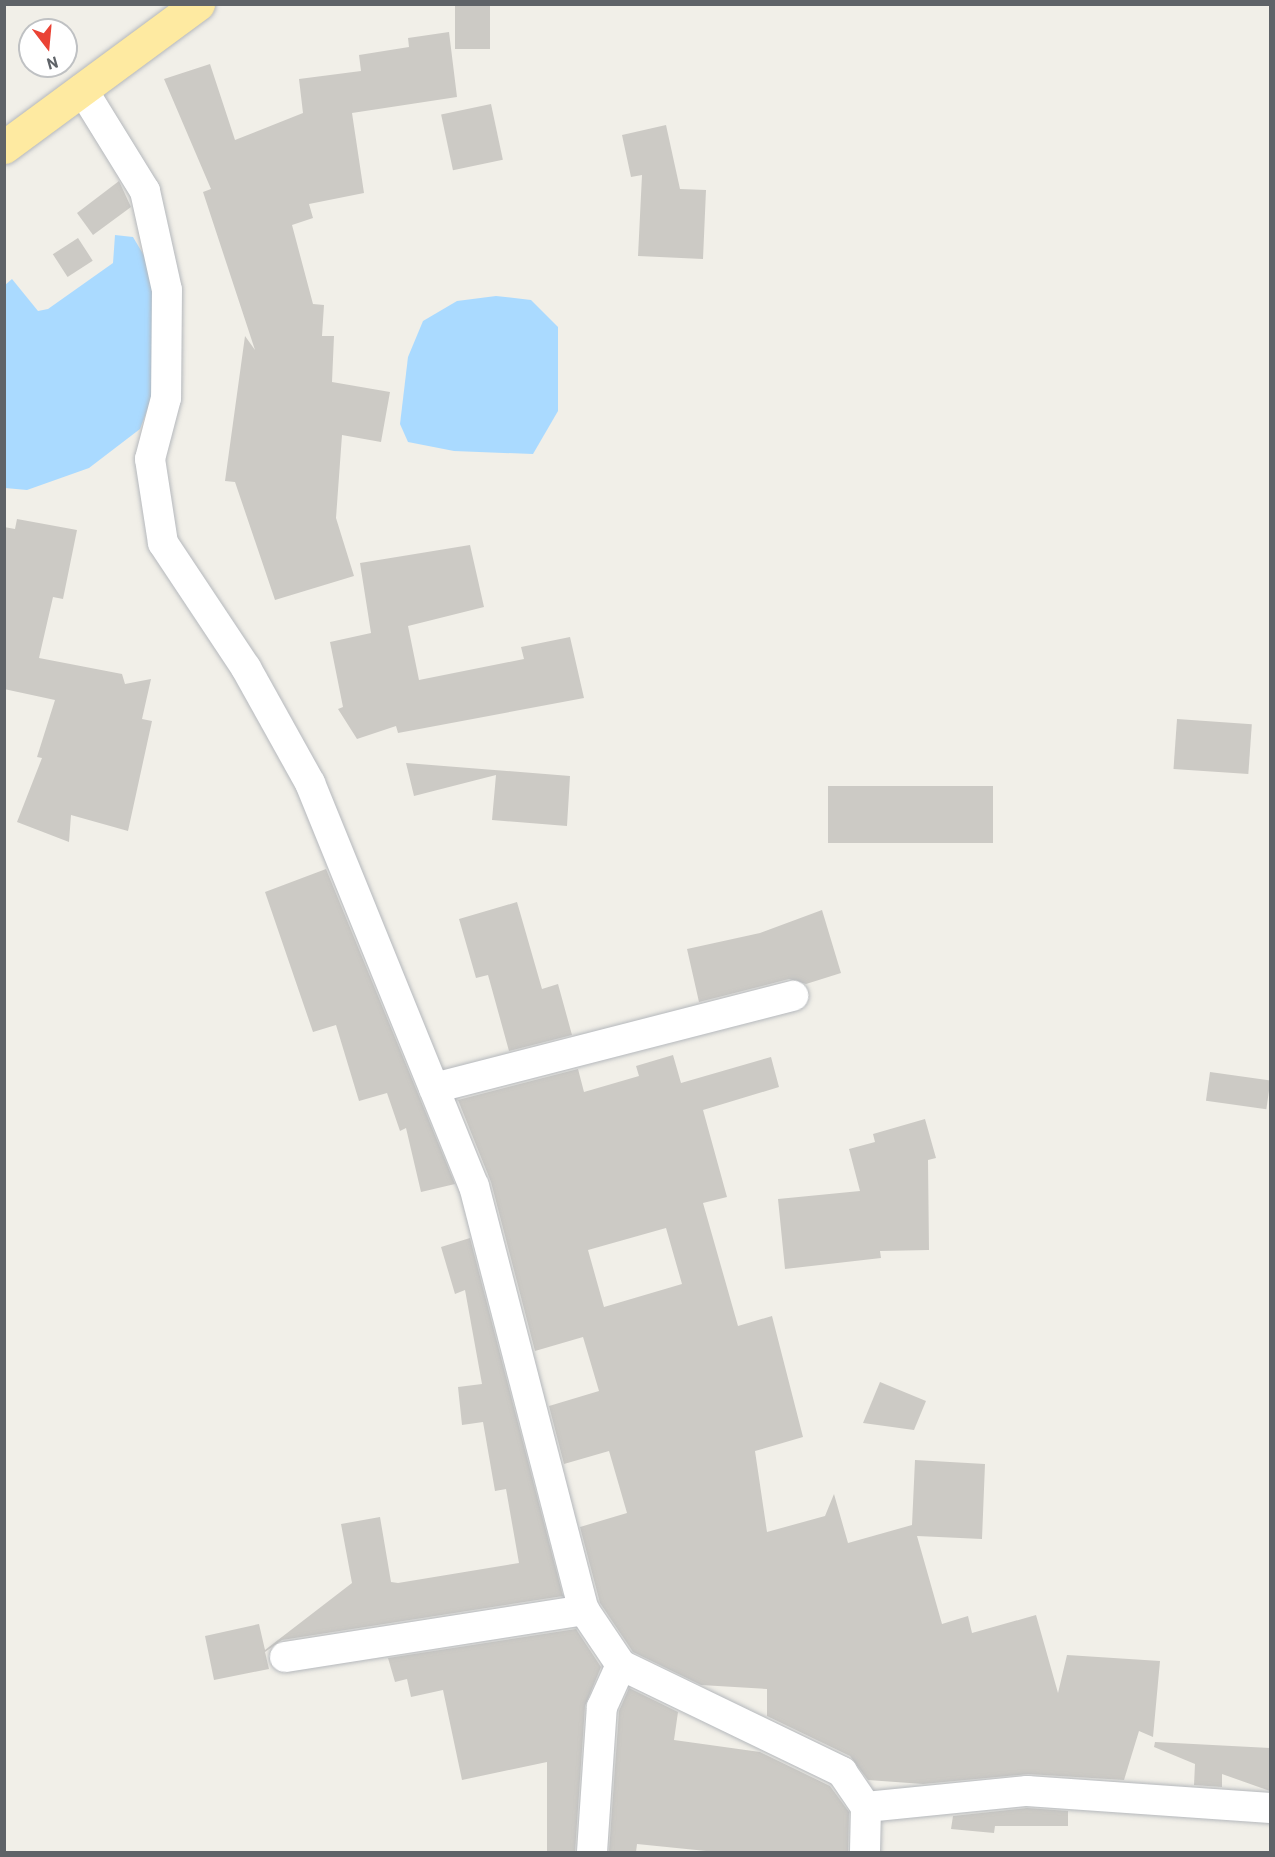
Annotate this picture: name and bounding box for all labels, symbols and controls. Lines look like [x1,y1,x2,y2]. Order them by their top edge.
north arrow [18,18,78,78]
text: N [45,53,60,74]

